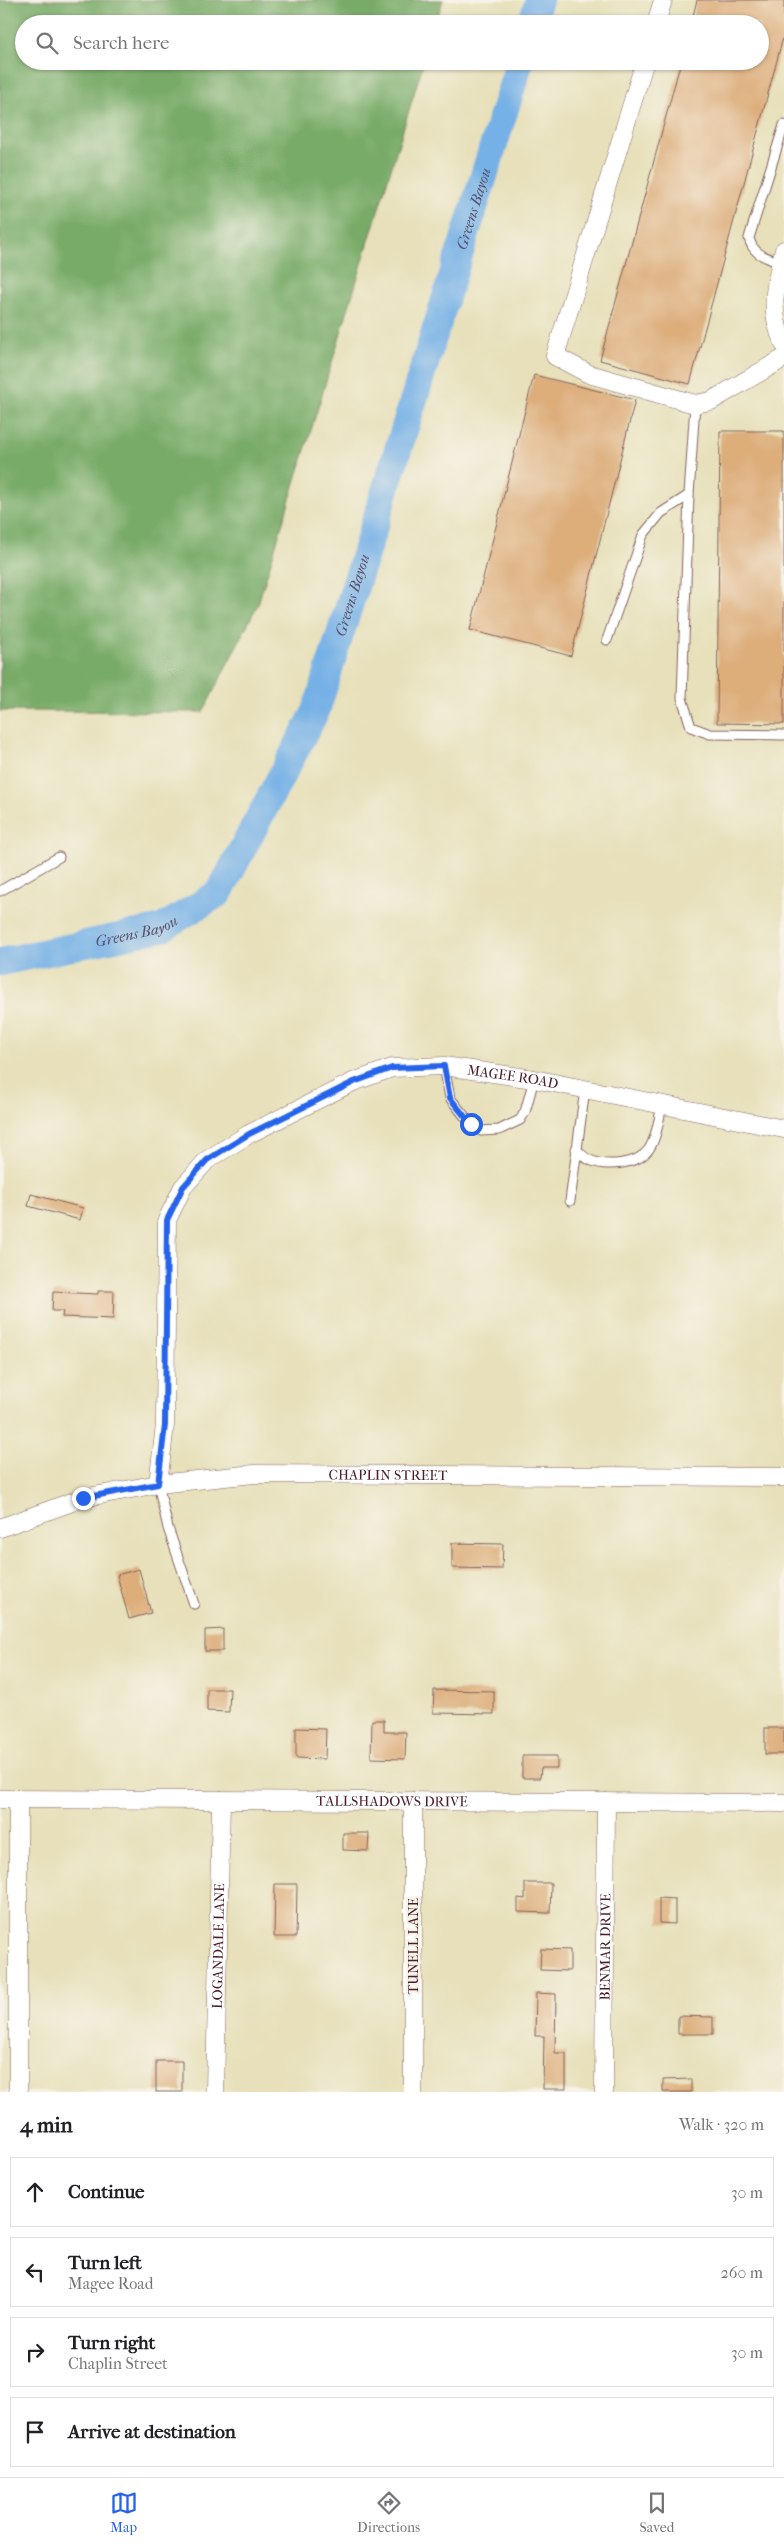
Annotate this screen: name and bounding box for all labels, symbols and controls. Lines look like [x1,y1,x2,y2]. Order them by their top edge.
search box [15,15,769,70]
icon: search [33,29,61,57]
text: Search here [73,32,169,54]
water label: Greens Bayou [452,166,495,252]
water label: Greens Bayou [331,552,374,638]
water label: Greens Bayou [94,911,181,951]
street label: MAGEE ROAD [466,1061,560,1093]
route start [460,1113,483,1136]
street label: CHAPLIN STREET [328,1466,448,1484]
route end [72,1487,95,1510]
street label: TALLSHADOWS DRIVE [316,1793,468,1810]
street label: LOGANDALE LANE [209,1883,228,2009]
street label: BENMAR DRIVE [597,1893,614,2001]
street label: TUNELL LANE [405,1897,422,1994]
text: 4 min [20,2113,73,2137]
text: Walk · 320 m [679,2115,764,2134]
icon: ahead [21,2178,49,2206]
text: Continue [68,2181,144,2203]
text: 30 m [731,2183,763,2202]
text: Turn left [68,2252,142,2274]
icon: left [21,2258,49,2286]
text: 260 m [721,2263,763,2282]
text: Magee Road [68,2274,153,2293]
text: Turn right [68,2332,155,2354]
icon: right [21,2338,49,2366]
text: 30 m [731,2343,763,2362]
text: Chaplin Street [68,2354,168,2373]
icon: arrive [21,2418,49,2446]
text: Arrive at destination [68,2421,236,2443]
tab: Map [110,2489,138,2536]
tab: Directions [357,2489,420,2536]
tab: Saved [640,2489,674,2536]

